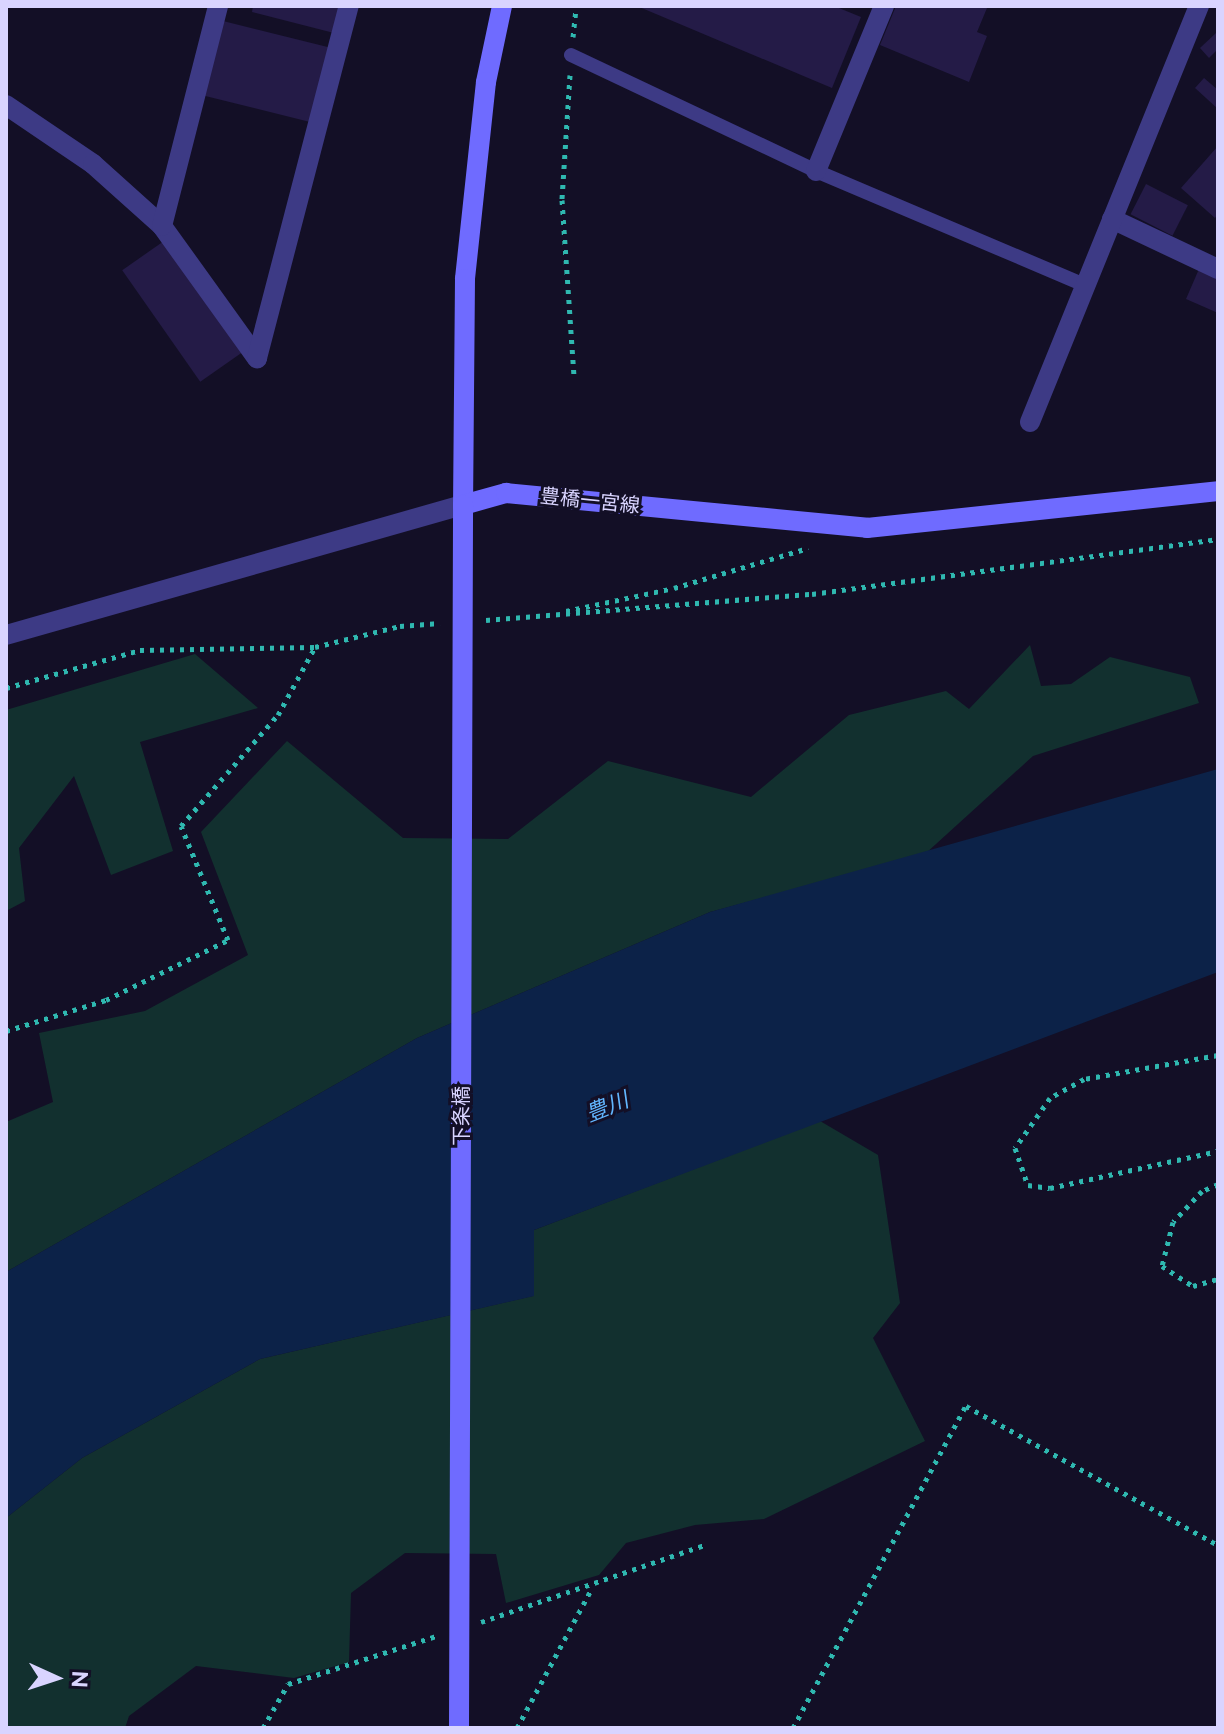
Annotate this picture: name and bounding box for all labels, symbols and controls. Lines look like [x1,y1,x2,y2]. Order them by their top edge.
street label: 豊橋一宮線 [539,484,641,518]
street label: 下条橋 [449,1086,473,1146]
water label: 豊川 [582,1087,632,1127]
north arrow [16,1638,96,1718]
text: N [67,1670,93,1688]

